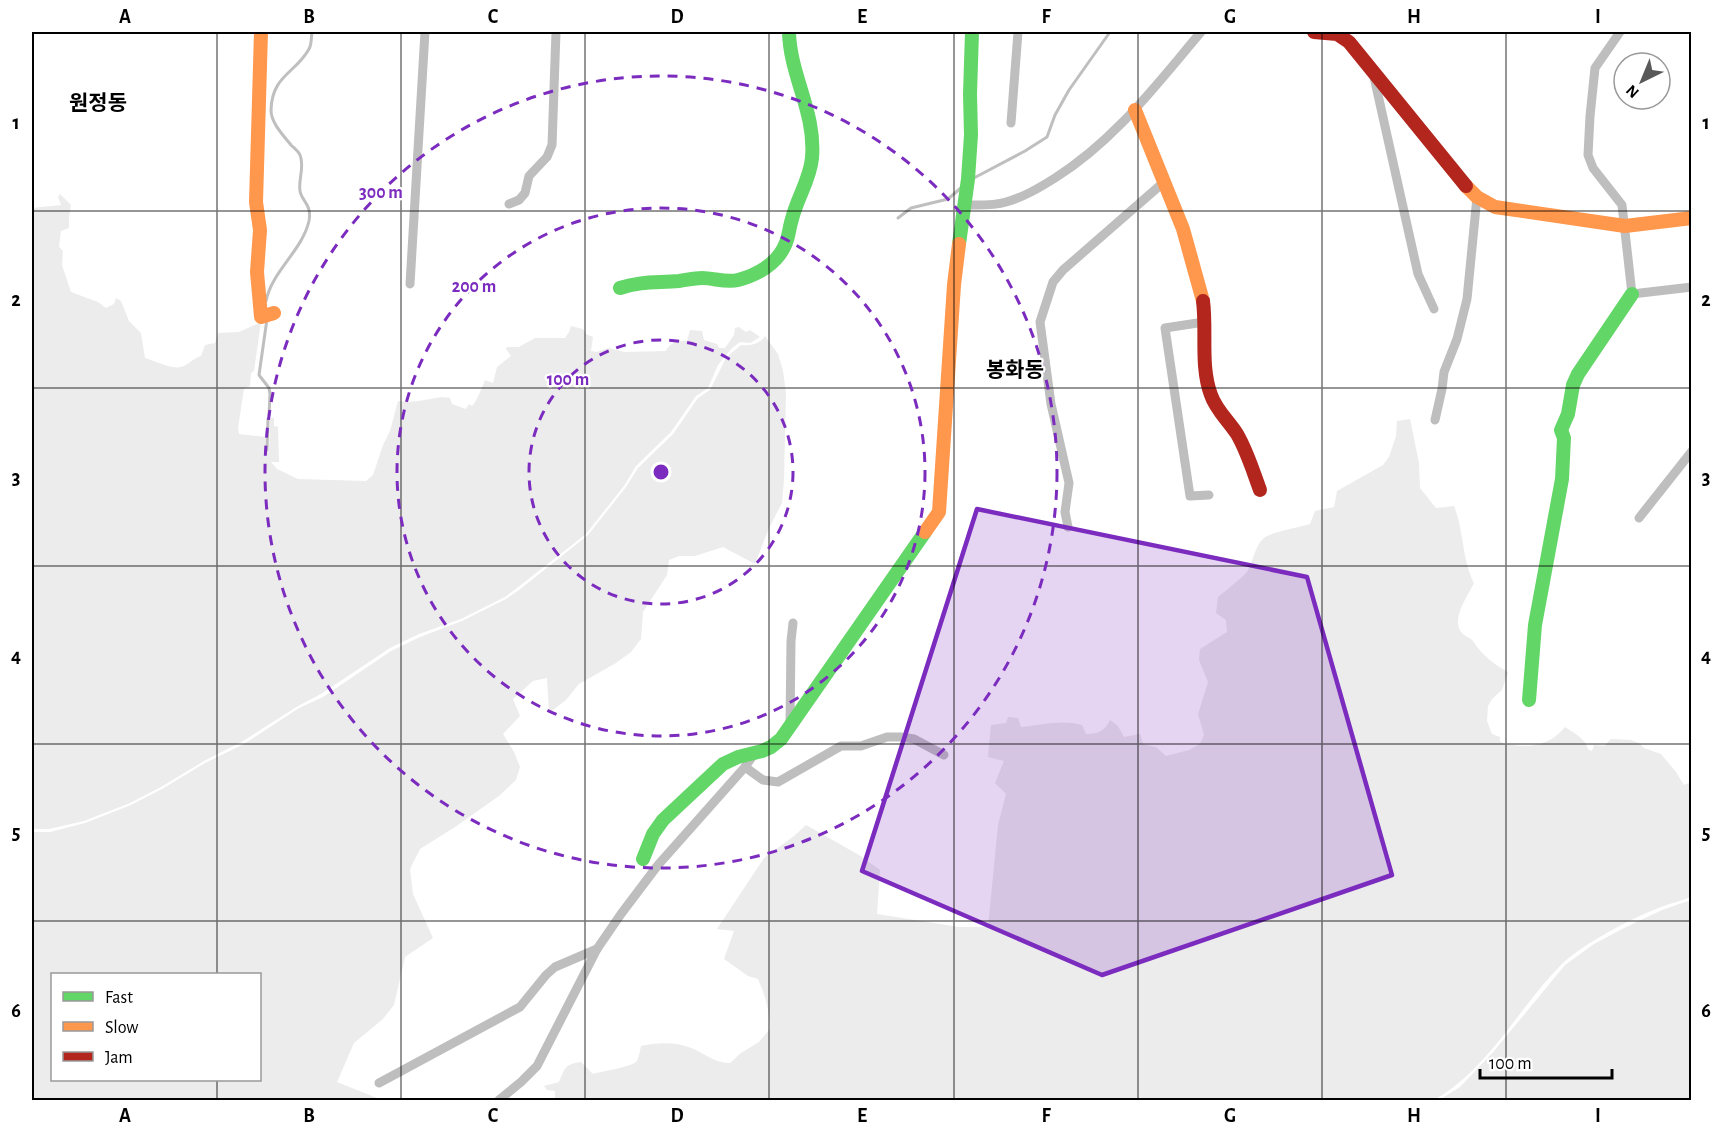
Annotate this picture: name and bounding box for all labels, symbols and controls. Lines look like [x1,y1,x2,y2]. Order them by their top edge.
text: A [119,7,131,27]
text: B [303,7,315,27]
text: C [488,7,499,27]
text: D [670,7,684,27]
text: E [857,7,867,27]
text: F [1041,7,1051,27]
text: G [1224,7,1236,27]
text: H [1407,7,1421,27]
text: I [1595,7,1601,27]
north arrow [1612,51,1672,111]
text: N [1623,82,1642,101]
district label: 원정동 [69,92,127,114]
text: 1 [12,113,20,133]
text: 1 [1702,113,1710,133]
text: 300 m [359,184,403,202]
text: 200 m [452,278,496,296]
text: 2 [11,290,21,310]
text: 2 [1701,290,1711,310]
district label: 봉화동 [986,359,1044,381]
text: 100 m [547,371,589,389]
centre of rings [651,462,671,482]
text: 3 [12,468,20,488]
text: 3 [1702,468,1710,488]
text: 4 [11,646,21,666]
text: 4 [1701,646,1711,666]
text: 5 [12,823,20,843]
text: 5 [1702,823,1710,843]
legend [51,973,261,1081]
text: Fast [105,989,133,1007]
text: 6 [11,1001,21,1021]
text: 6 [1701,1001,1711,1021]
text: Slow [105,1019,138,1037]
scale bar [1480,1042,1612,1080]
text: Jam [105,1049,133,1067]
text: 100 m [1489,1055,1532,1073]
text: A [119,1106,131,1126]
text: B [303,1106,315,1126]
text: C [488,1106,499,1126]
text: D [670,1106,684,1126]
text: E [857,1106,867,1126]
text: F [1041,1106,1051,1126]
text: G [1224,1106,1236,1126]
text: H [1407,1106,1421,1126]
text: I [1595,1106,1601,1126]

